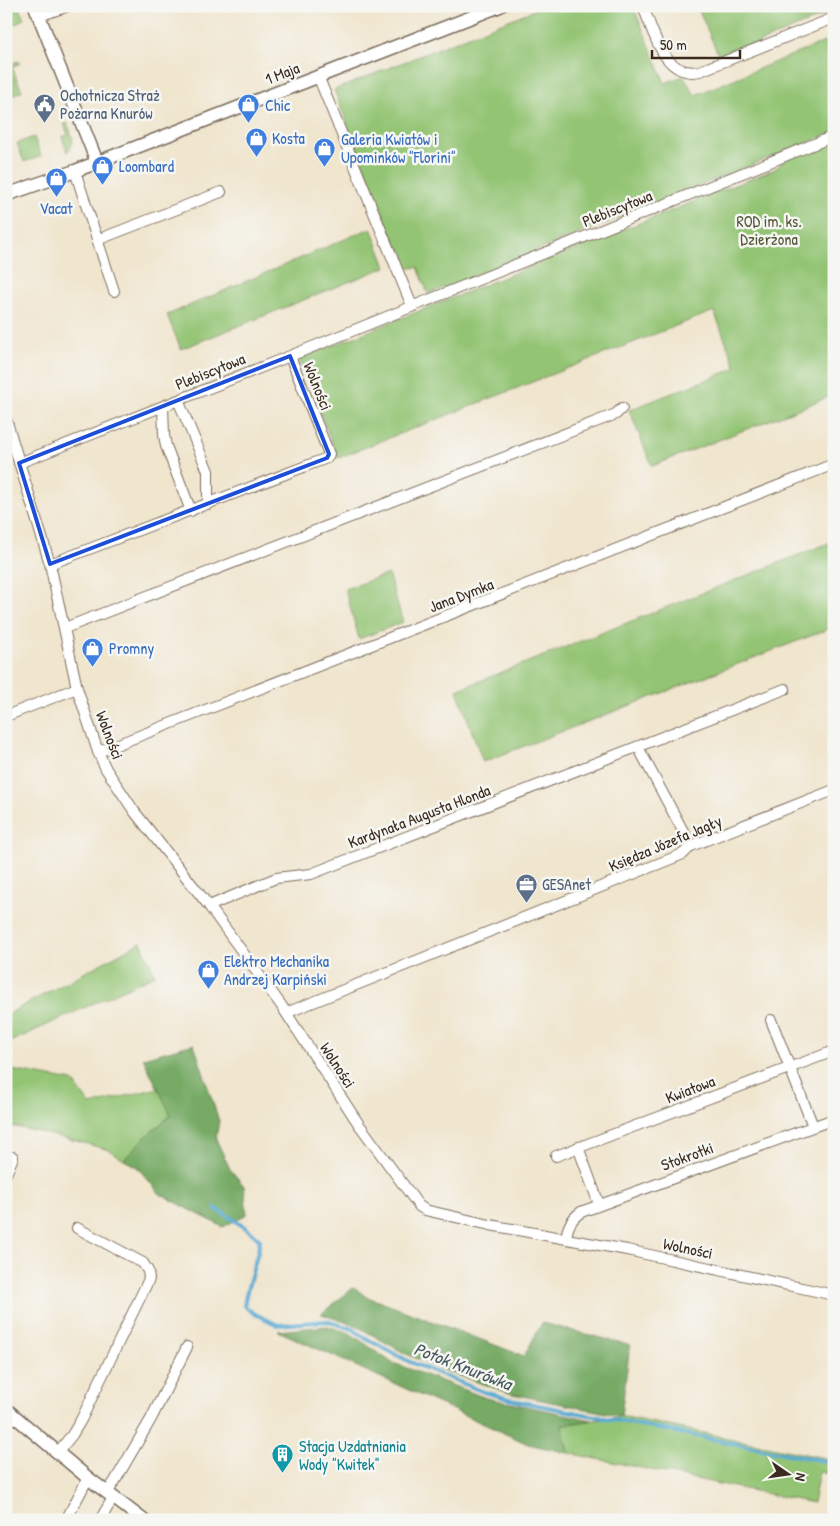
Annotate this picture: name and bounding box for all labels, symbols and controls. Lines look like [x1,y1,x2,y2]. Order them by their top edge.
scale bar [652,28,740,60]
text: 50 m [660,34,687,55]
street label: 1 Maja [262,56,302,90]
place label: Ochotnicza Straż Pożarna Knurów [60,84,160,124]
public building icon: Ochotnicza Straż Pożarna Knurów [32,92,56,123]
shop icon: Chic [237,93,261,124]
place label: Chic [265,94,291,116]
shop icon: Kosta [244,126,268,157]
place label: Kosta [272,127,305,149]
place label: Galeria Kwiatów i Upominków "Florini" [341,128,456,168]
shop icon: Galeria Kwiatów i Upominków "Florini" [313,136,337,167]
shop icon: Loombard [91,154,115,185]
place label: Loombard [119,155,174,177]
shop icon: Vacat [44,167,68,198]
street label: Plebiscytowa [579,184,655,232]
place label: Vacat [39,197,73,219]
park label: ROD im. ks. Dzierżona [736,210,802,250]
street label: Plebiscytowa [172,347,248,395]
street label: Wolności [298,359,338,413]
street label: Jana Dymka [426,573,496,617]
shop icon: Promny [81,636,105,667]
place label: Promny [109,637,154,659]
street label: Wolności [91,708,129,762]
street label: Kardynała Augusta Hlonda [345,779,493,853]
street label: Księdza Józefa Jagły [605,809,725,877]
office icon: GESAnet [514,872,538,903]
place label: GESAnet [542,873,592,895]
place label: Elektro Mechanika Andrzej Karpiński [224,950,329,990]
shop icon: Elektro Mechanika Andrzej Karpiński [196,958,220,989]
street label: Wolności [315,1038,361,1092]
street label: Kwiatowa [662,1070,718,1108]
street label: Stokrotki [658,1136,716,1176]
street label: Wolności [661,1232,715,1264]
water label: Potok Knurówka [411,1336,517,1397]
place label: Stacja Uzdatniania Wody "Kwitek" [299,1435,406,1475]
building icon: Stacja Uzdatniania Wody "Kwitek" [271,1443,295,1474]
north arrow [762,1448,812,1498]
text: N [791,1471,811,1483]

